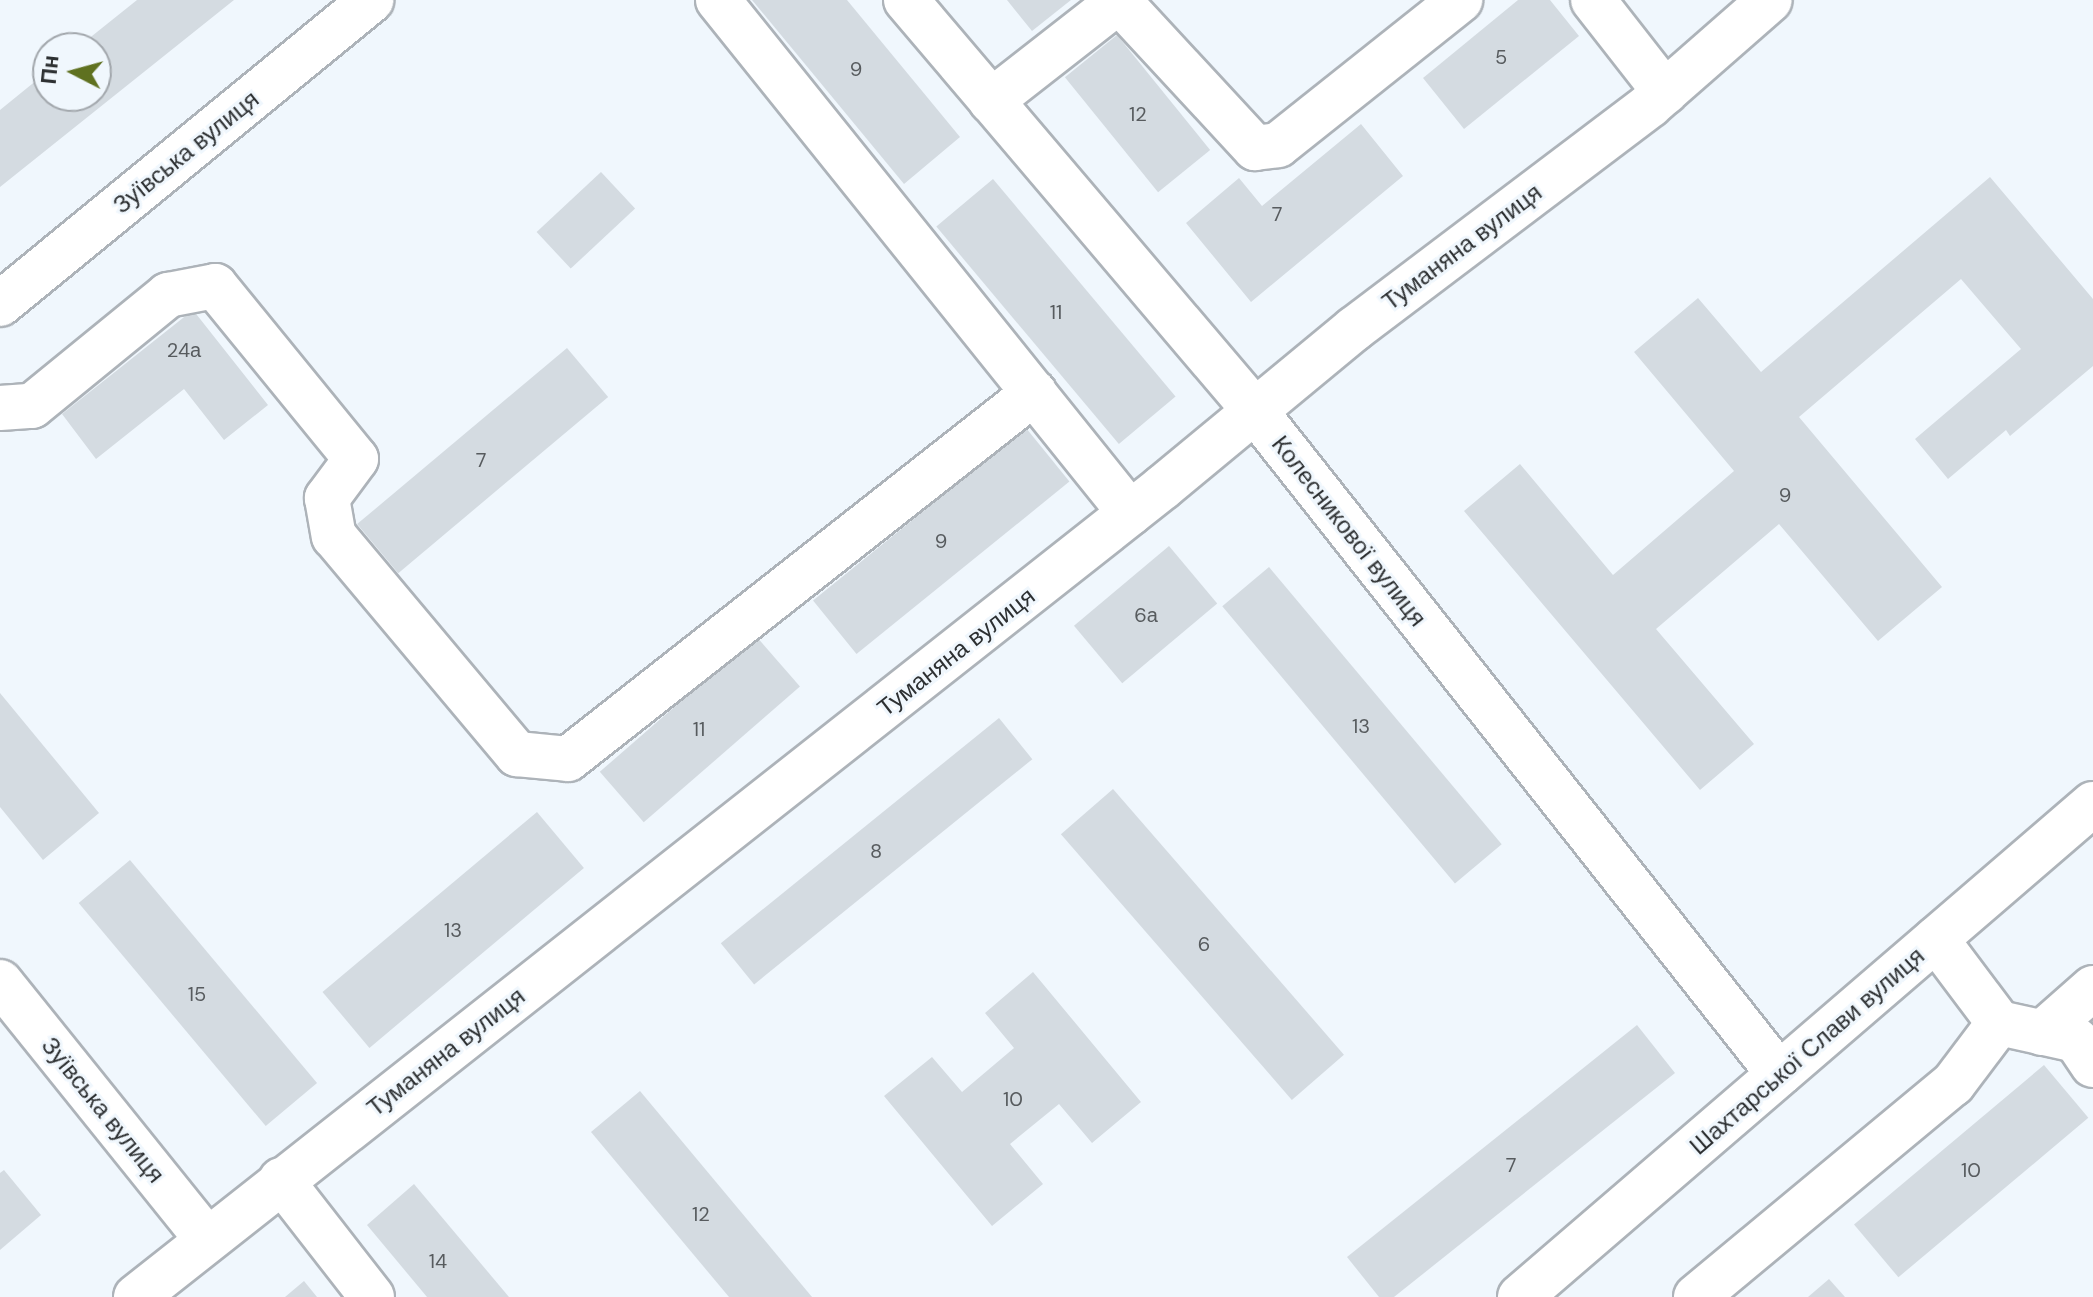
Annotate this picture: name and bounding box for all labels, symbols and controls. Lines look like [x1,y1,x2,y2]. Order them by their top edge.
north arrow [32,32,112,112]
house number: 5 [1495,45,1507,69]
text: Пн [34,54,66,86]
house number: 9 [850,57,862,81]
street label: Зуївська вулиця [107,85,265,219]
house number: 12 [1129,102,1147,126]
street label: Туманяна вулиця [1377,178,1547,316]
house number: 7 [1272,202,1282,226]
house number: 11 [1050,300,1062,324]
house number: 24а [167,338,201,362]
street label: Колесникової вулиця [1266,430,1432,632]
house number: 7 [476,448,486,472]
house number: 9 [1779,483,1791,507]
house number: 9 [935,529,947,553]
street label: Туманяна вулиця [871,582,1041,722]
house number: 6а [1134,603,1158,627]
house number: 13 [1352,714,1370,738]
house number: 11 [693,717,705,741]
house number: 8 [870,839,882,863]
house number: 13 [444,918,462,942]
house number: 6 [1198,932,1210,956]
street label: Шахтарської Слави вулиця [1684,941,1930,1161]
house number: 15 [188,982,206,1006]
street label: Туманяна вулиця [361,982,531,1122]
street label: Зуївська вулиця [36,1031,170,1189]
house number: 10 [1003,1087,1023,1111]
house number: 7 [1506,1153,1516,1177]
house number: 10 [1961,1158,1981,1182]
house number: 12 [692,1202,710,1226]
house number: 14 [429,1249,447,1273]

